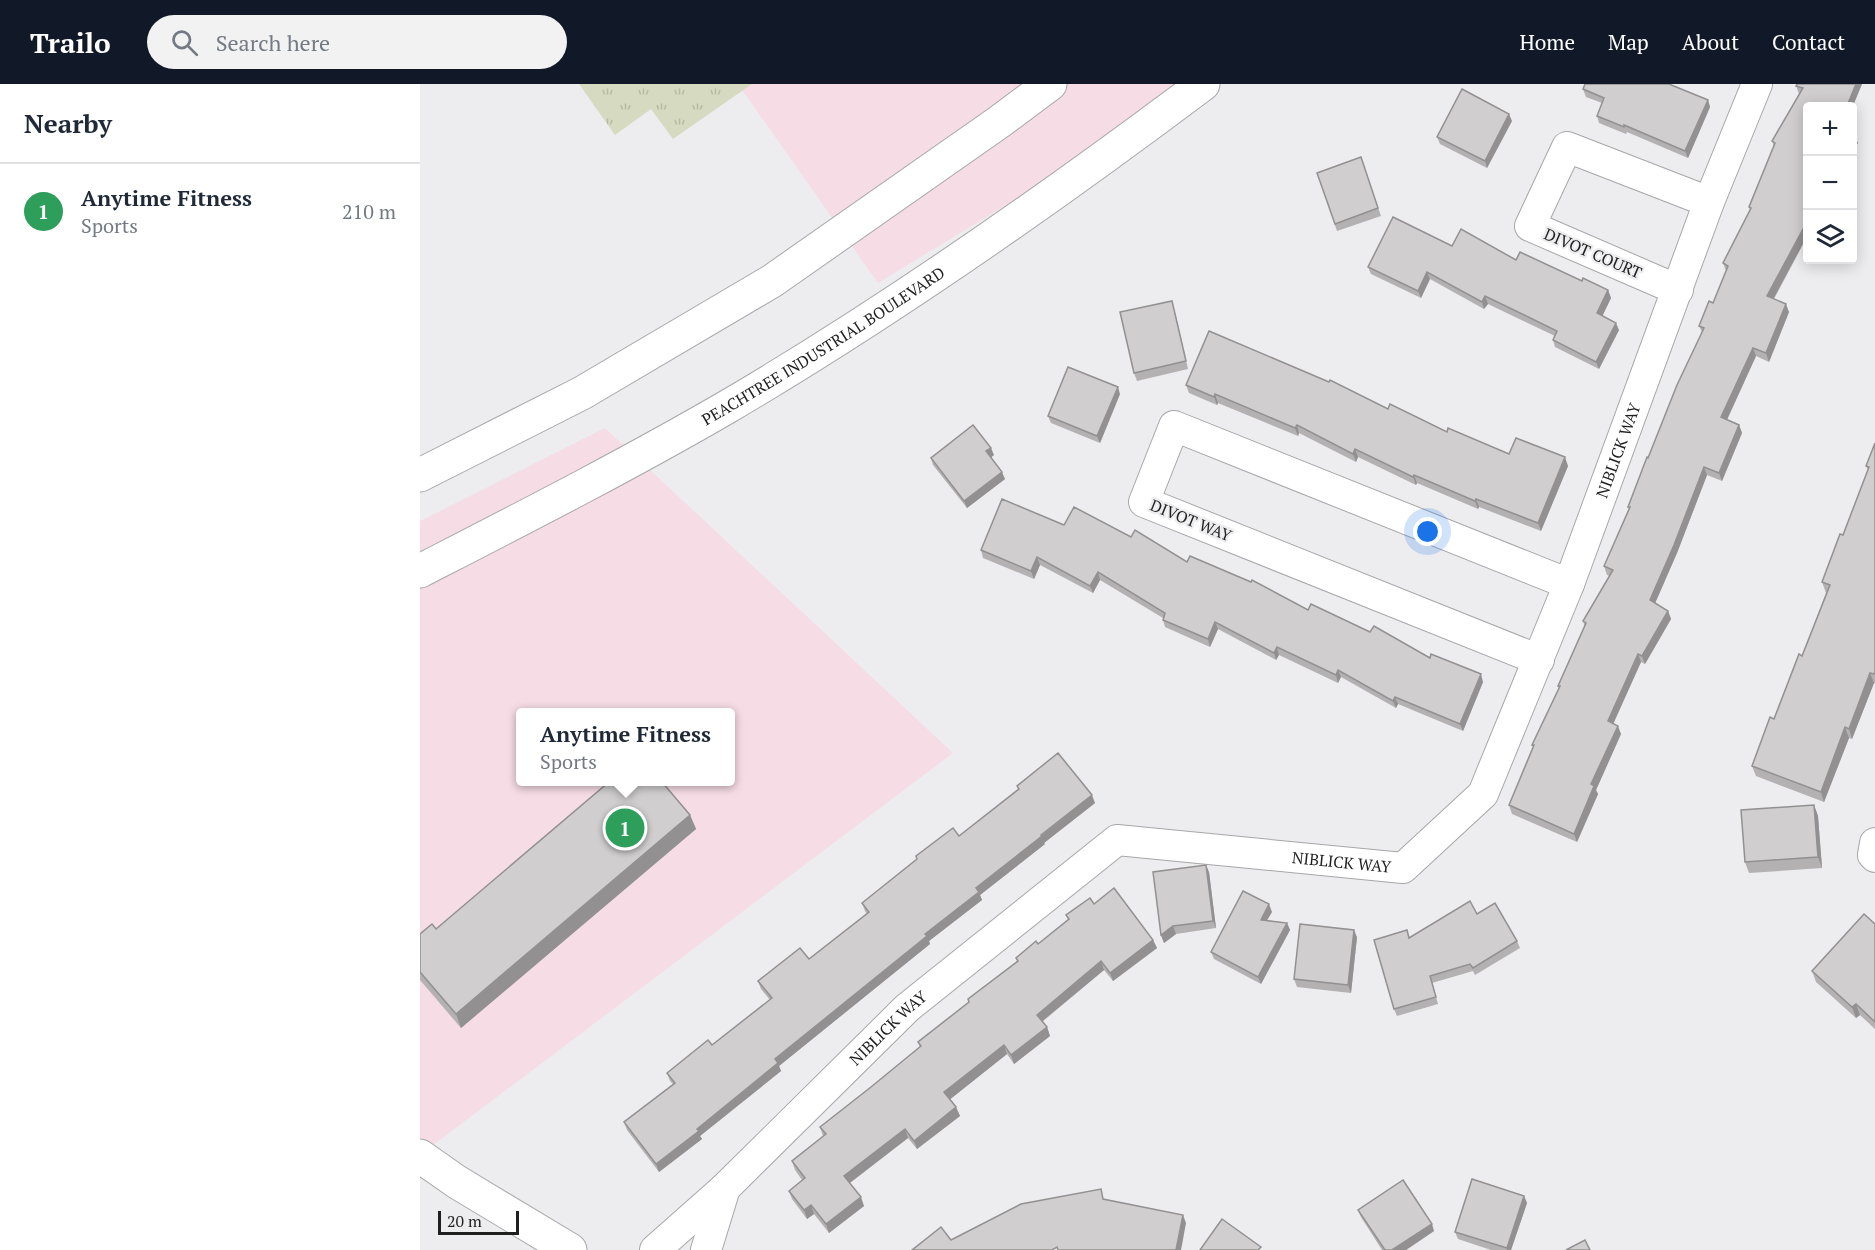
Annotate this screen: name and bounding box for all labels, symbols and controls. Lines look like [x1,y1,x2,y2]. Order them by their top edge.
search box [147,15,567,69]
text: Trailo [30,24,111,61]
icon: search [168,26,201,59]
text: Search here [216,28,330,57]
text: Home [1519,28,1575,56]
text: Map [1608,28,1649,56]
text: About [1682,28,1739,56]
text: Contact [1772,28,1845,56]
map controls [1803,102,1857,264]
button: + [1803,102,1857,156]
text: Nearby [24,106,112,140]
button: − [1803,156,1857,210]
text: Anytime Fitness [81,183,252,212]
text: 1 [38,198,49,225]
text: 210 m [342,198,396,225]
button: layers [1803,210,1857,264]
text: Sports [81,212,138,239]
street label: DIVOT COURT [1541,222,1645,284]
street label: PEACHTREE INDUSTRIAL BOULEVARD [698,261,949,430]
street label: NIBLICK WAY [1591,399,1646,501]
street label: DIVOT WAY [1147,494,1236,547]
your location [1413,517,1442,546]
popup [516,708,735,786]
text: Anytime Fitness [540,719,711,748]
text: Sports [540,748,597,775]
pin: 1 [606,806,644,850]
street label: NIBLICK WAY [1291,846,1393,878]
street label: NIBLICK WAY [844,985,932,1070]
scale bar [438,1208,519,1236]
text: 20 m [447,1210,482,1232]

